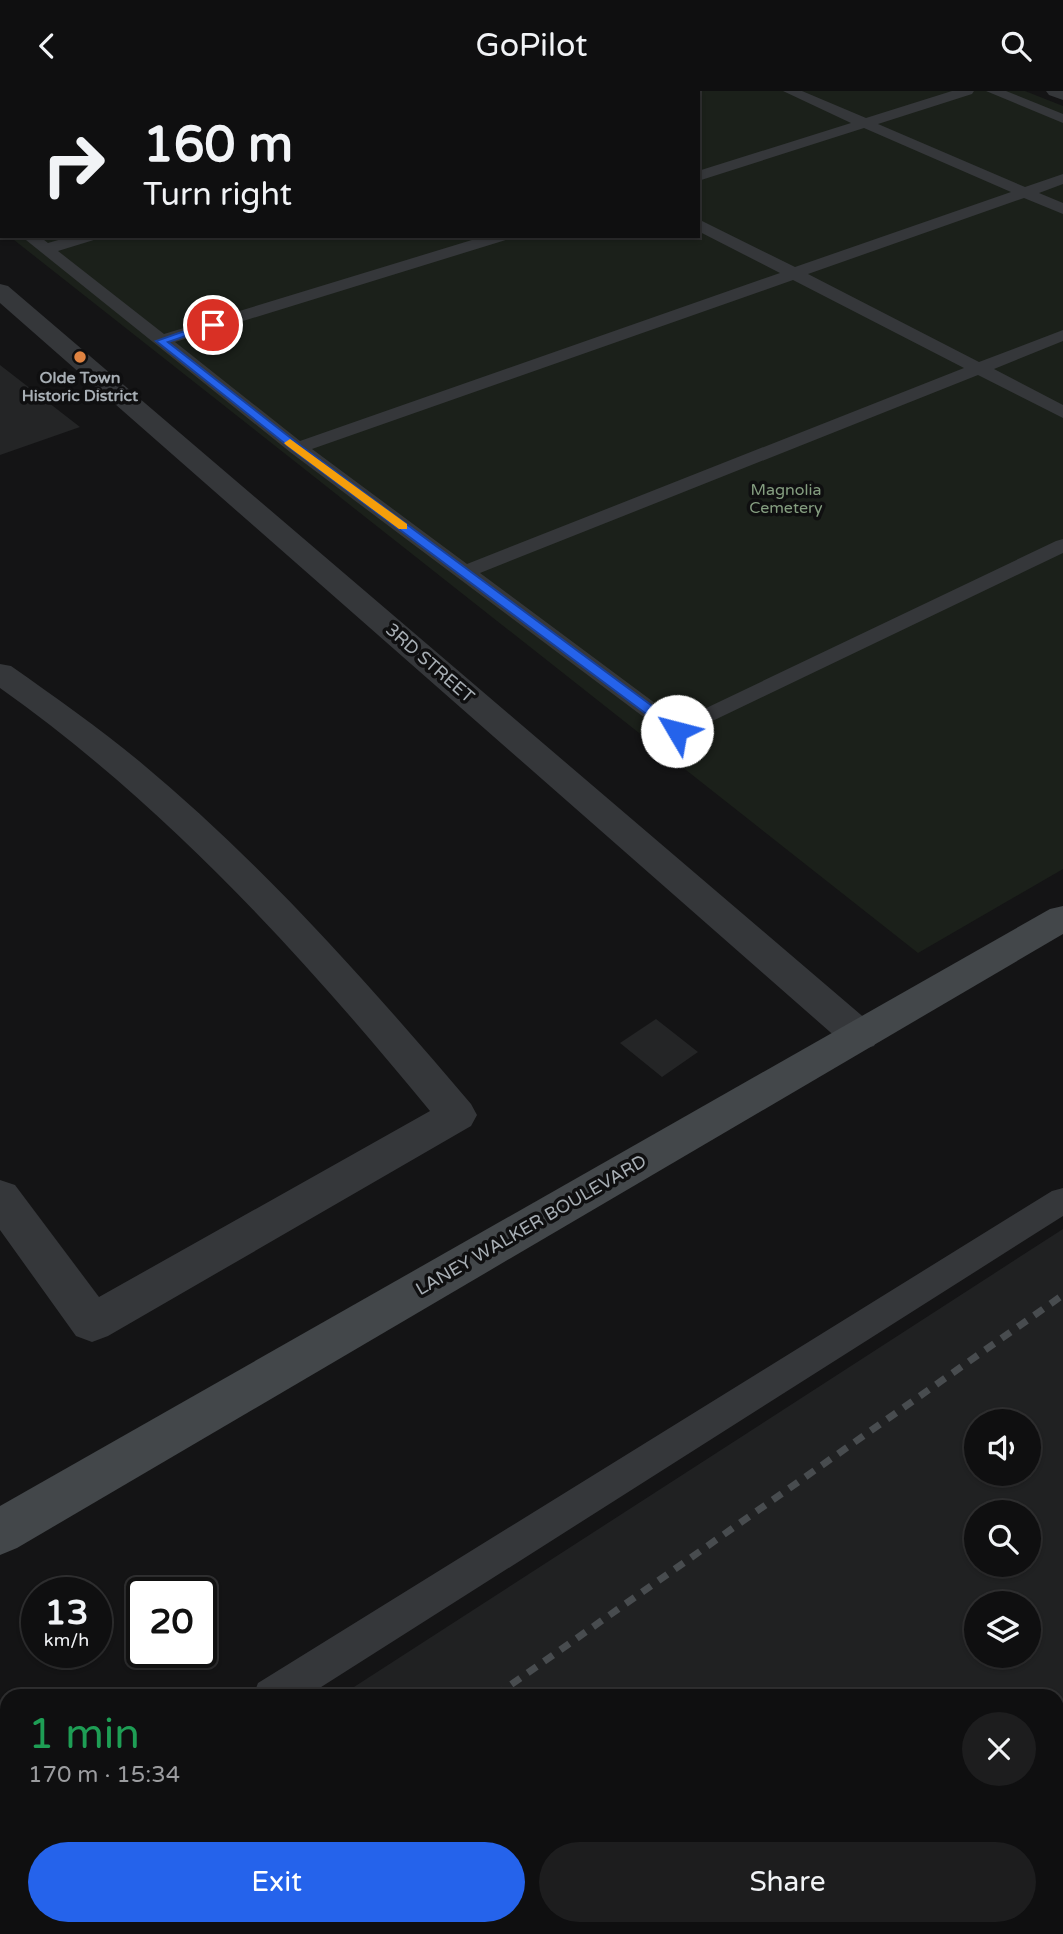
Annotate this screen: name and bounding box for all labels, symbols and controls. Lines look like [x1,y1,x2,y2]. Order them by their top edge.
icon: back [28,27,66,65]
text: GoPilot [476,27,587,65]
icon: search [997,27,1035,65]
text: 160 m [143,116,293,175]
icon: right [28,119,119,210]
text: Turn right [143,176,292,214]
pin [183,295,243,355]
icon: arrive [194,306,232,344]
marker: Olde Town Historic District [72,349,88,365]
place label: Olde Town Historic District [22,368,139,406]
park label: Magnolia Cemetery [749,480,823,518]
street label: 3RD STREET [381,618,479,708]
position arrow [640,694,714,768]
street label: LANEY WALKER BOULEVARD [412,1150,650,1300]
map controls [964,1409,1041,1668]
button: sound [964,1409,1041,1486]
button: search [964,1500,1041,1577]
speed limit sign: 20 [126,1577,217,1668]
button: layers [964,1591,1041,1668]
text: 13 [45,1592,88,1634]
text: km/h [44,1629,89,1651]
text: 1 min [28,1709,140,1760]
button: close [962,1712,1036,1786]
text: 170 m · 15:34 [28,1761,180,1789]
button: Exit [28,1842,525,1922]
button: Share [539,1842,1036,1922]

